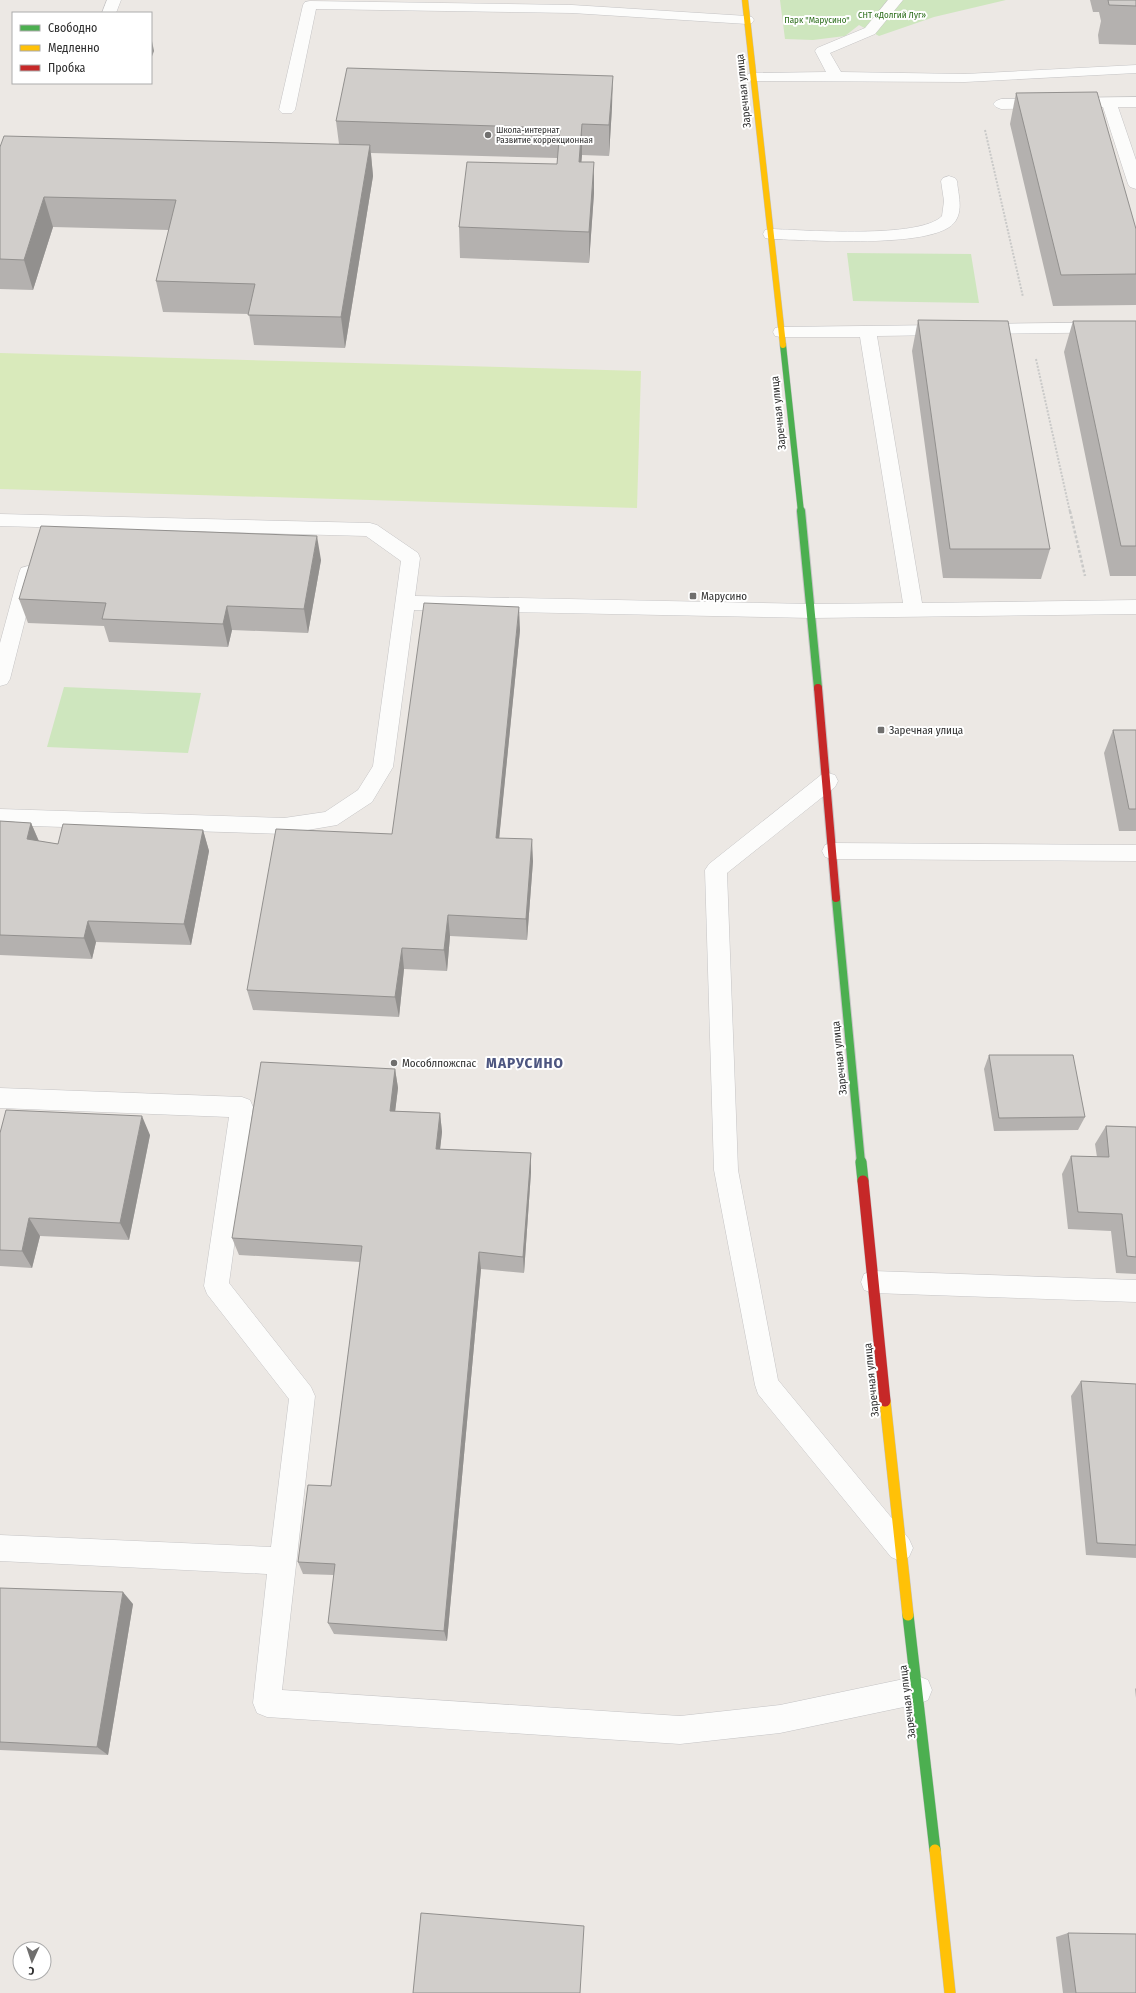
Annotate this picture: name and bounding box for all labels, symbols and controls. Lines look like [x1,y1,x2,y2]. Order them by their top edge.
park label: СНТ «Долгий Луг» [858,10,926,20]
legend [12,12,152,84]
park label: Парк "Марусино" [784,15,850,25]
text: Свободно [48,21,97,35]
text: Медленно [48,41,100,55]
street label: Заречная улица [733,53,754,129]
text: Пробка [48,61,86,75]
place label: Школа-интернат Развитие коррекционная [496,125,593,145]
marker: Школа-интернат Развитие коррекционная [483,130,493,140]
street label: Заречная улица [768,375,789,451]
place label: Марусино [701,590,747,603]
marker: Марусино [688,591,698,601]
place label: Заречная улица [889,724,963,737]
marker: Заречная улица [876,725,886,735]
street label: Заречная улица [829,1020,850,1096]
district label: МАРУСИНО [486,1054,564,1072]
place label: Мособлпожспас [402,1057,477,1070]
marker: Мособлпожспас [389,1058,399,1068]
street label: Заречная улица [861,1342,882,1418]
street label: Заречная улица [897,1664,918,1740]
north arrow [12,1941,52,1981]
text: С [28,1964,35,1977]

